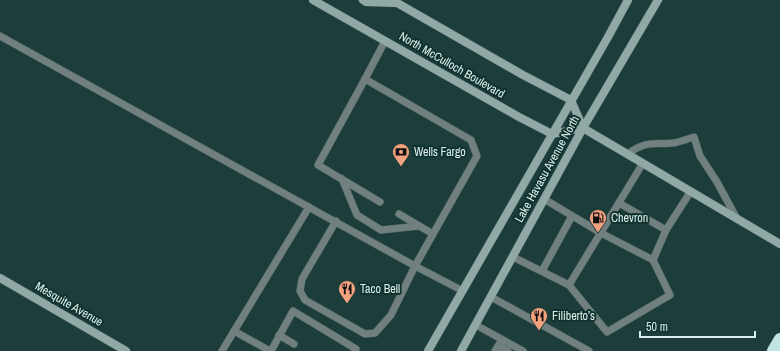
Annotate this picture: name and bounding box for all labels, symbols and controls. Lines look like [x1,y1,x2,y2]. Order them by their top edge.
street label: North McCulloch Boulevard [396,28,508,102]
street label: Lake Havasu Avenue North [511,113,583,225]
bank icon: Wells Fargo [391,142,411,167]
place label: Wells Fargo [414,144,466,160]
fuel station icon: Chevron [588,208,608,233]
place label: Chevron [611,210,648,226]
street label: Mesquite Avenue [32,278,106,330]
restaurant icon: Taco Bell [337,279,357,304]
place label: Taco Bell [360,281,400,297]
restaurant icon: Filiberto’s [529,306,549,331]
place label: Filiberto’s [552,308,595,324]
scale bar [640,313,755,339]
text: 50 m [646,319,668,335]

